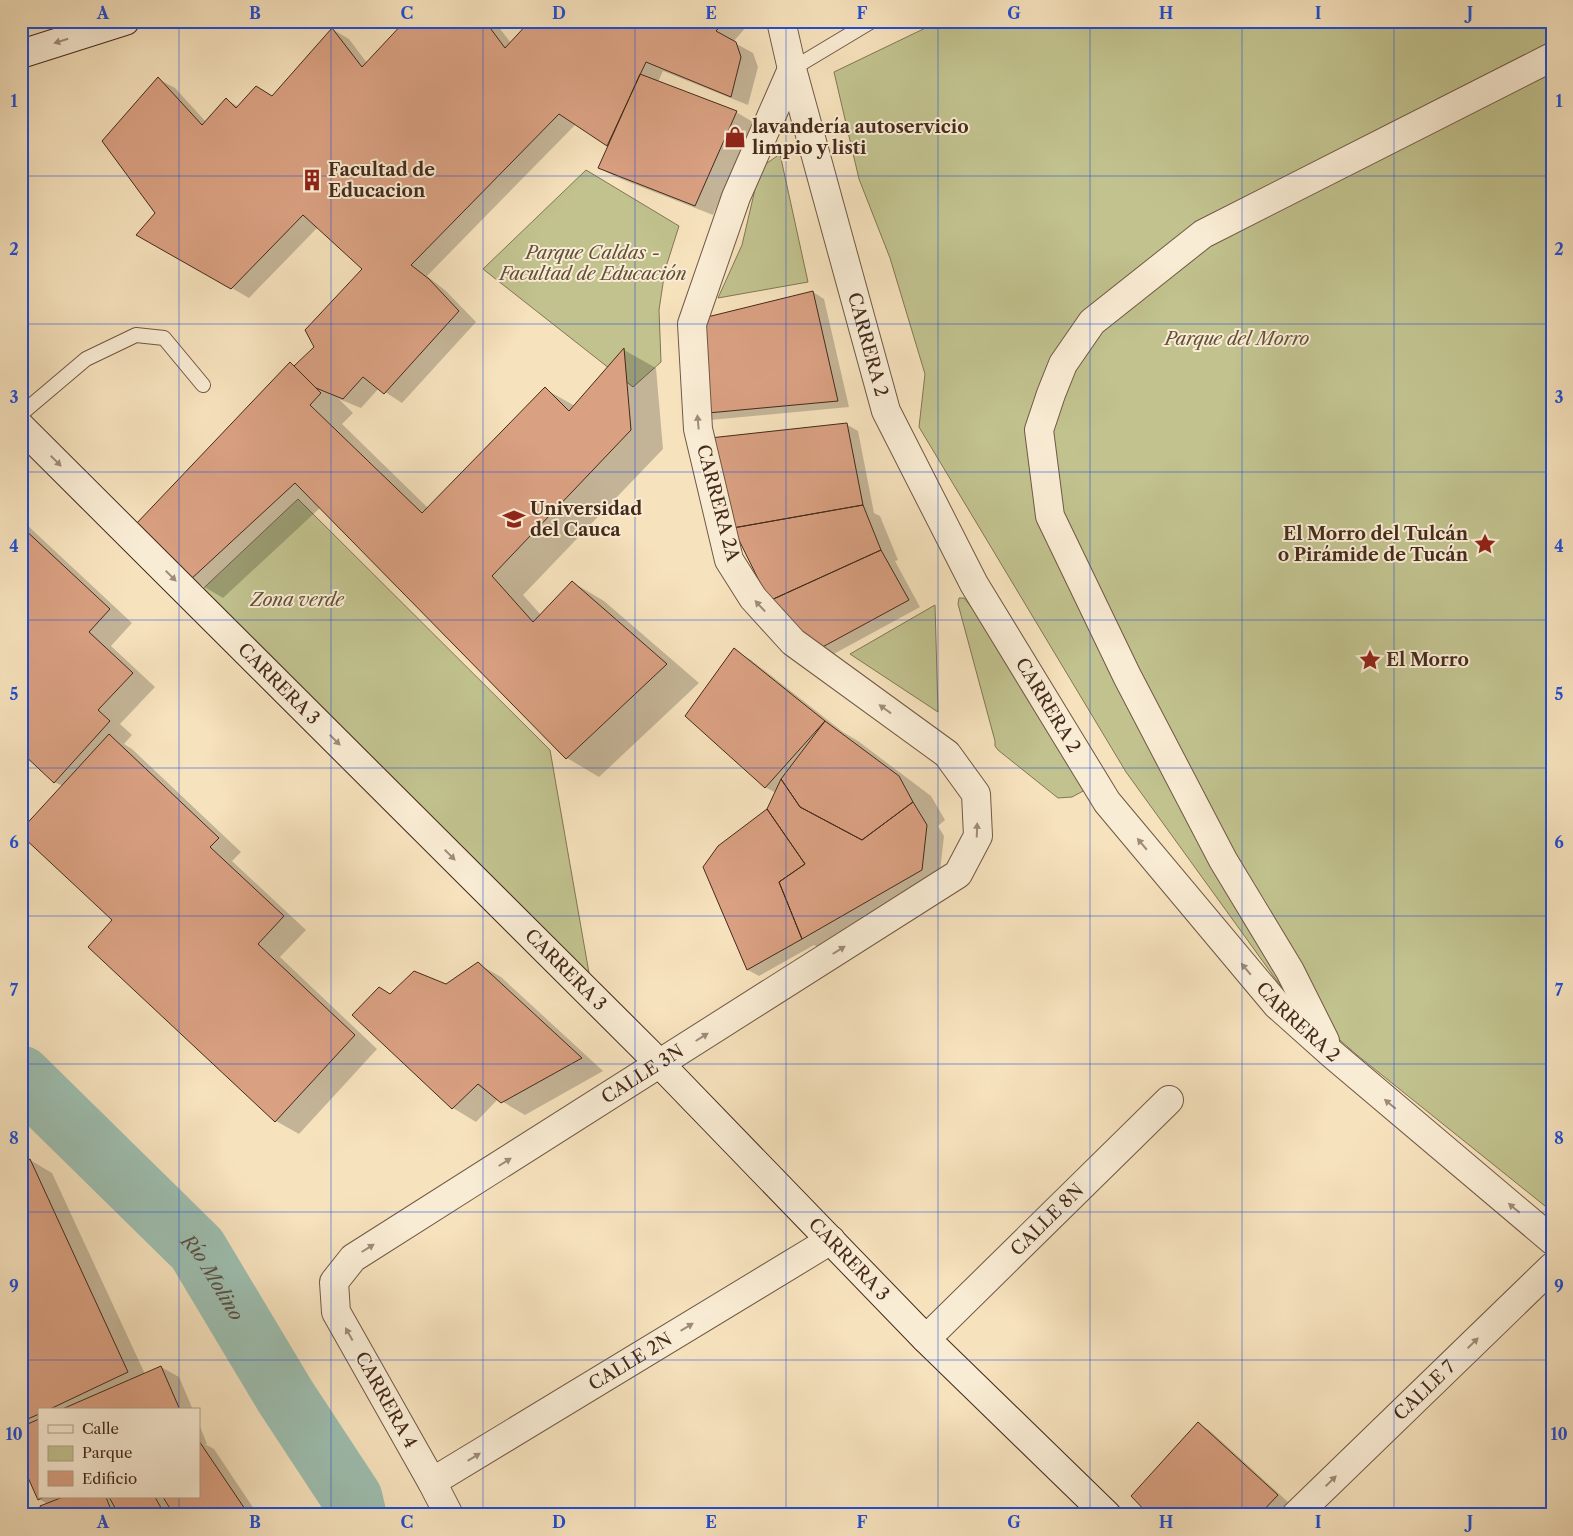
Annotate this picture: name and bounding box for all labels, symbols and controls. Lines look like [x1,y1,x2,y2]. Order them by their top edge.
text: A [96,3,110,23]
text: B [249,3,261,23]
text: C [401,3,413,23]
text: D [552,3,566,23]
text: E [705,3,717,23]
text: F [857,3,868,23]
text: G [1007,3,1021,23]
text: H [1159,3,1173,23]
text: I [1315,3,1322,23]
text: J [1464,3,1473,23]
one-way arrow [54,38,69,46]
text: 1 [10,91,18,111]
text: 1 [1555,91,1563,111]
place label: lavandería autoservicio limpio y listi [752,116,969,159]
shop icon: lavandería autoservicio limpio y listi [722,124,748,150]
place label: Facultad de Educacion [328,159,435,202]
building icon: Facultad de Educacion [299,167,325,193]
text: 2 [9,239,19,259]
text: 2 [1554,239,1564,259]
park label: Parque Caldas - Facultad de Educación [497,242,687,285]
street label: CARRERA 2 [843,290,893,399]
park label: Parque del Morro [1163,328,1309,350]
text: 3 [9,387,19,407]
text: 3 [1554,387,1564,407]
one-way arrow [693,414,701,430]
street label: CARRERA 2A [692,442,744,565]
one-way arrow [50,455,62,467]
place label: Universidad del Cauca [530,498,642,541]
school or university icon: Universidad del Cauca [501,506,527,532]
place label: El Morro del Tulcán o Pirámide de Tucán [1278,523,1469,566]
place icon: El Morro del Tulcán o Pirámide de Tucán [1472,531,1498,557]
text: 4 [9,536,19,556]
text: 4 [1554,536,1564,556]
one-way arrow [165,570,177,582]
park label: Zona verde [249,589,345,611]
one-way arrow [754,601,766,613]
street label: CARRERA 3 [233,639,324,729]
place icon: El Morro [1357,647,1383,673]
place label: El Morro [1386,649,1469,671]
street label: CARRERA 2 [1011,654,1085,757]
text: 5 [10,684,19,704]
text: 5 [1555,684,1564,704]
one-way arrow [879,704,892,714]
one-way arrow [329,734,341,746]
one-way arrow [974,822,982,838]
text: 6 [9,832,19,852]
text: 6 [1554,832,1564,852]
one-way arrow [1136,839,1148,851]
one-way arrow [444,849,456,861]
street label: CARRERA 3 [520,925,611,1015]
one-way arrow [832,945,845,955]
one-way arrow [1241,963,1252,976]
street label: CARRERA 2 [1251,977,1344,1067]
text: 7 [10,980,19,1000]
text: 7 [1555,980,1564,1000]
one-way arrow [695,1033,708,1042]
street label: CALLE 3N [597,1040,688,1108]
one-way arrow [1384,1098,1397,1109]
text: 8 [9,1128,19,1148]
text: 8 [1554,1128,1564,1148]
one-way arrow [499,1157,512,1166]
street label: CALLE 8N [1006,1179,1088,1260]
one-way arrow [1508,1203,1521,1214]
street label: CARRERA 3 [804,1213,894,1305]
water label: Río Molino [175,1228,248,1325]
one-way arrow [361,1244,374,1253]
text: 9 [9,1276,19,1296]
text: 9 [1554,1276,1564,1296]
one-way arrow [681,1323,694,1332]
one-way arrow [344,1328,353,1341]
street label: CALLE 2N [585,1328,676,1395]
one-way arrow [1467,1338,1479,1350]
street label: CARRERA 4 [350,1348,422,1452]
street label: CALLE 7 [1389,1356,1460,1425]
legend [38,1408,200,1498]
text: Calle [82,1419,119,1438]
text: 10 [5,1424,23,1444]
text: 10 [1550,1424,1568,1444]
text: Parque [82,1443,132,1462]
one-way arrow [467,1453,480,1462]
text: Edificio [82,1469,137,1488]
one-way arrow [1325,1475,1337,1487]
text: A [96,1512,110,1532]
text: B [249,1512,261,1532]
text: C [401,1512,413,1532]
text: D [552,1512,566,1532]
text: E [705,1512,717,1532]
text: F [857,1512,868,1532]
text: G [1007,1512,1021,1532]
text: H [1159,1512,1173,1532]
text: I [1315,1512,1322,1532]
text: J [1464,1512,1473,1532]

